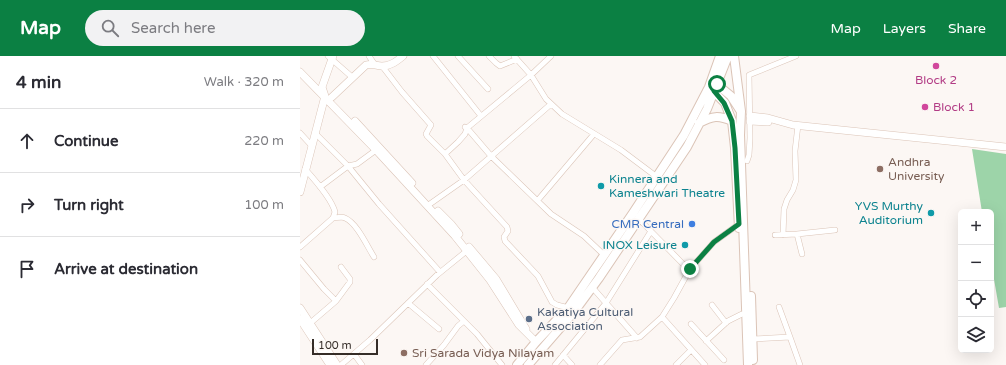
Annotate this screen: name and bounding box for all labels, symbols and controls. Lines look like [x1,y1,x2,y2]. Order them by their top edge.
search box [85,10,365,46]
text: Map [20,17,61,39]
icon: search [99,17,121,39]
text: Search here [131,19,215,37]
text: Map [831,20,861,37]
text: Layers [883,20,926,37]
text: Share [948,20,986,37]
marker: Block 2 [931,61,941,71]
text: 4 min [16,72,61,93]
place label: Block 2 [915,73,957,87]
text: Walk · 320 m [204,74,284,90]
route start [708,75,726,93]
place label: Block 1 [933,100,975,114]
marker: Block 1 [920,102,930,112]
icon: ahead [16,130,38,152]
text: Continue [54,132,118,150]
text: 220 m [244,133,284,149]
place label: Andhra University [888,155,945,183]
marker: Andhra University [875,164,885,174]
place label: Kinnera and Kameshwari Theatre [609,172,725,200]
marker: Kinnera and Kameshwari Theatre [596,181,606,191]
icon: right [16,194,38,216]
text: Turn right [54,196,124,214]
text: 100 m [244,197,284,213]
place label: YVS Murthy Auditorium [855,199,924,227]
marker: YVS Murthy Auditorium [926,208,936,218]
map controls [958,209,994,353]
button: + [958,209,994,245]
place label: CMR Central [611,217,684,231]
marker: CMR Central [687,219,697,229]
place label: INOX Leisure [602,238,677,252]
marker: INOX Leisure [680,240,690,250]
button: − [958,245,994,281]
icon: arrive [16,258,38,280]
text: Arrive at destination [54,260,198,278]
route end [681,260,699,278]
button: locate [958,281,994,317]
place label: Kakatiya Cultural Association [537,305,633,333]
marker: Kakatiya Cultural Association [524,314,534,324]
button: layers [958,317,994,353]
scale bar [312,337,378,356]
text: 100 m [318,339,352,352]
place label: Sri Sarada Vidya Nilayam [412,346,554,360]
marker: Sri Sarada Vidya Nilayam [399,348,409,358]

